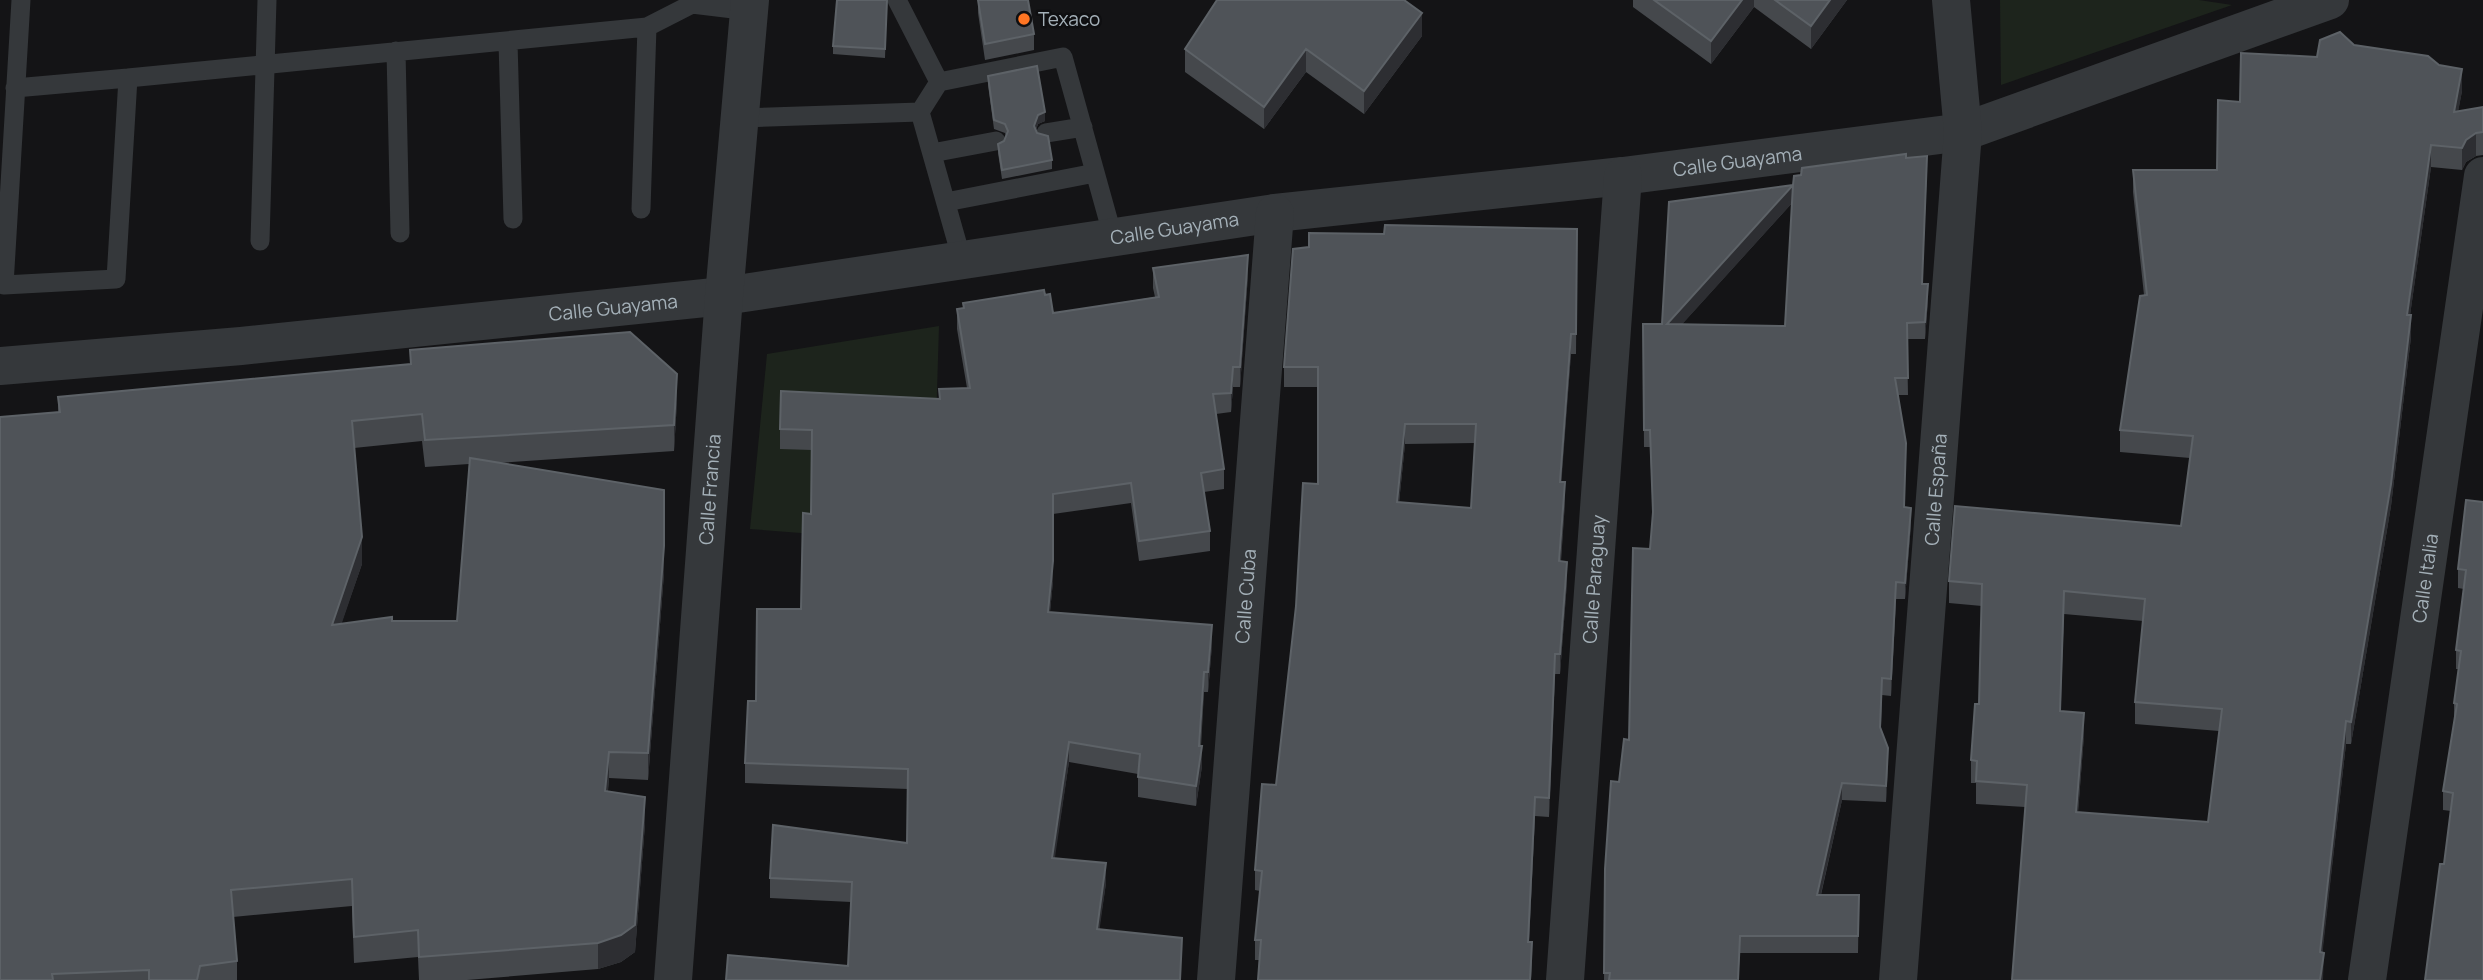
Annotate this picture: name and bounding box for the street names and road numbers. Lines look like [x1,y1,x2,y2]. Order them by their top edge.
street label: Calle Guayama [1672,140,1803,182]
street label: Calle Guayama [1109,206,1241,251]
street label: Calle Guayama [547,288,679,327]
street label: Calle España [1918,432,1953,547]
street label: Calle Francia [692,433,727,546]
street label: Calle Paraguay [1576,514,1612,644]
street label: Calle Italia [2406,532,2444,625]
street label: Calle Cuba [1229,548,1262,644]

